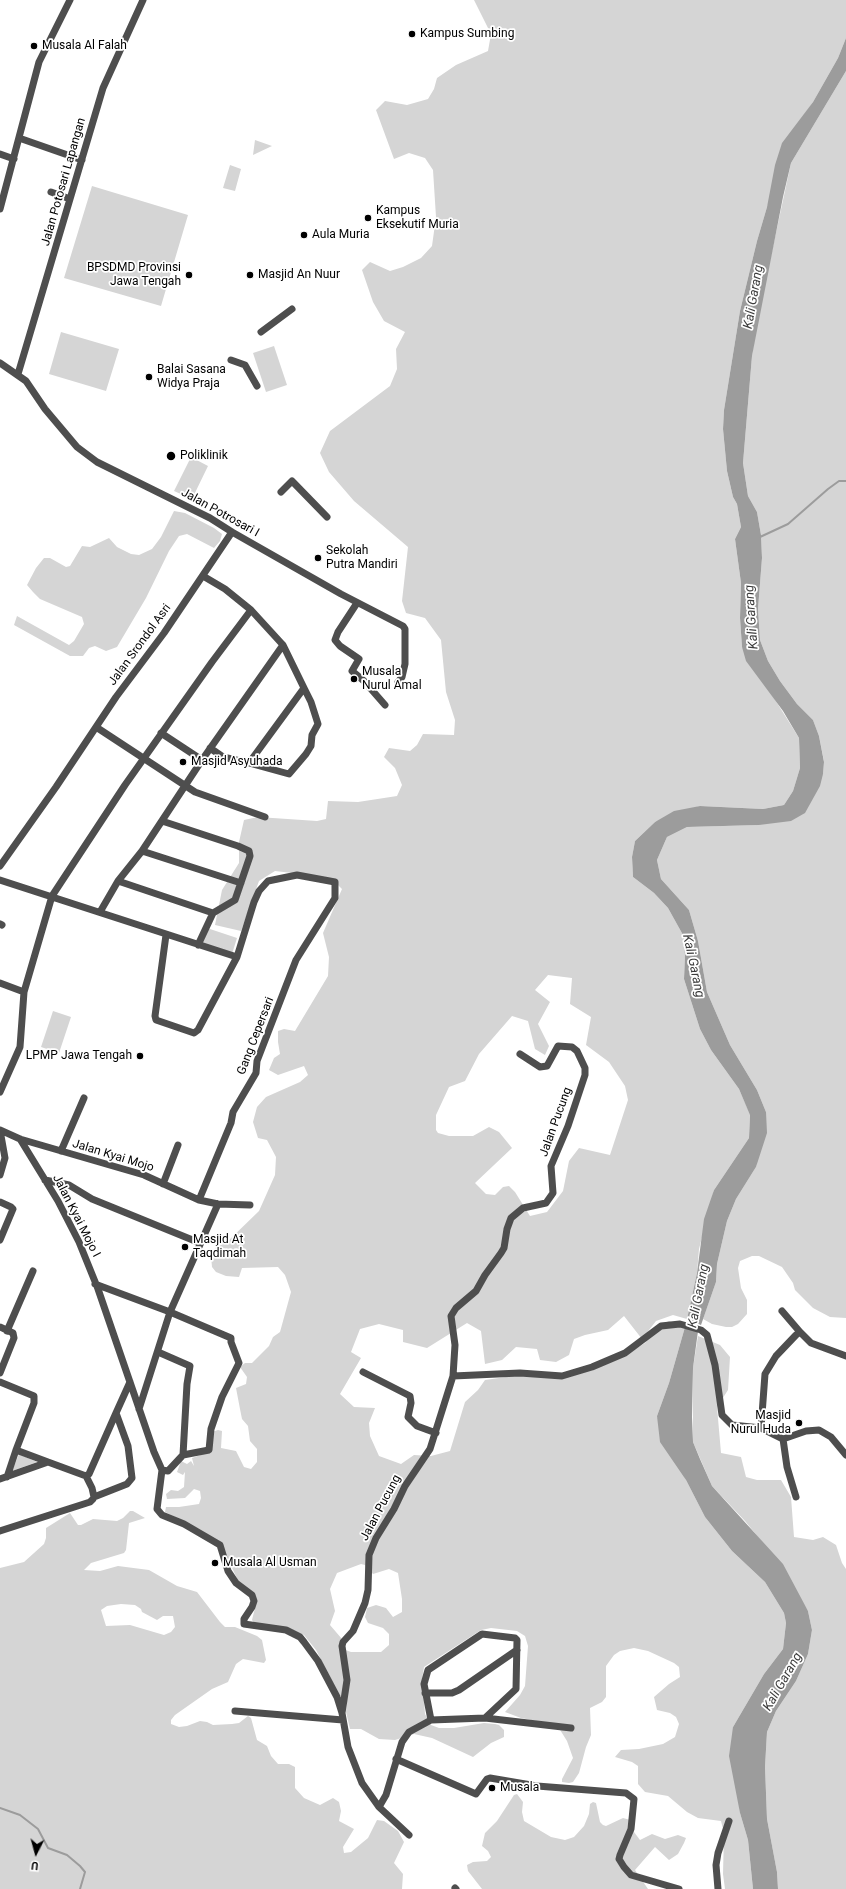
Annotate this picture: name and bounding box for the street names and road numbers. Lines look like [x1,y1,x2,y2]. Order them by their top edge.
street label: Jalan Potosari Lapangan [39,116,89,248]
street label: Jalan Potrosari I [178,486,262,540]
street label: Jalan Srondol Asri [106,601,174,689]
street label: Gang Cepersari [235,995,277,1077]
street label: Jalan Pucung [537,1085,575,1159]
street label: Jalan Kyai Mojo [70,1137,156,1175]
street label: Jalan Kyai Mojo I [49,1172,103,1260]
street label: Jalan Pucung [358,1473,404,1543]

